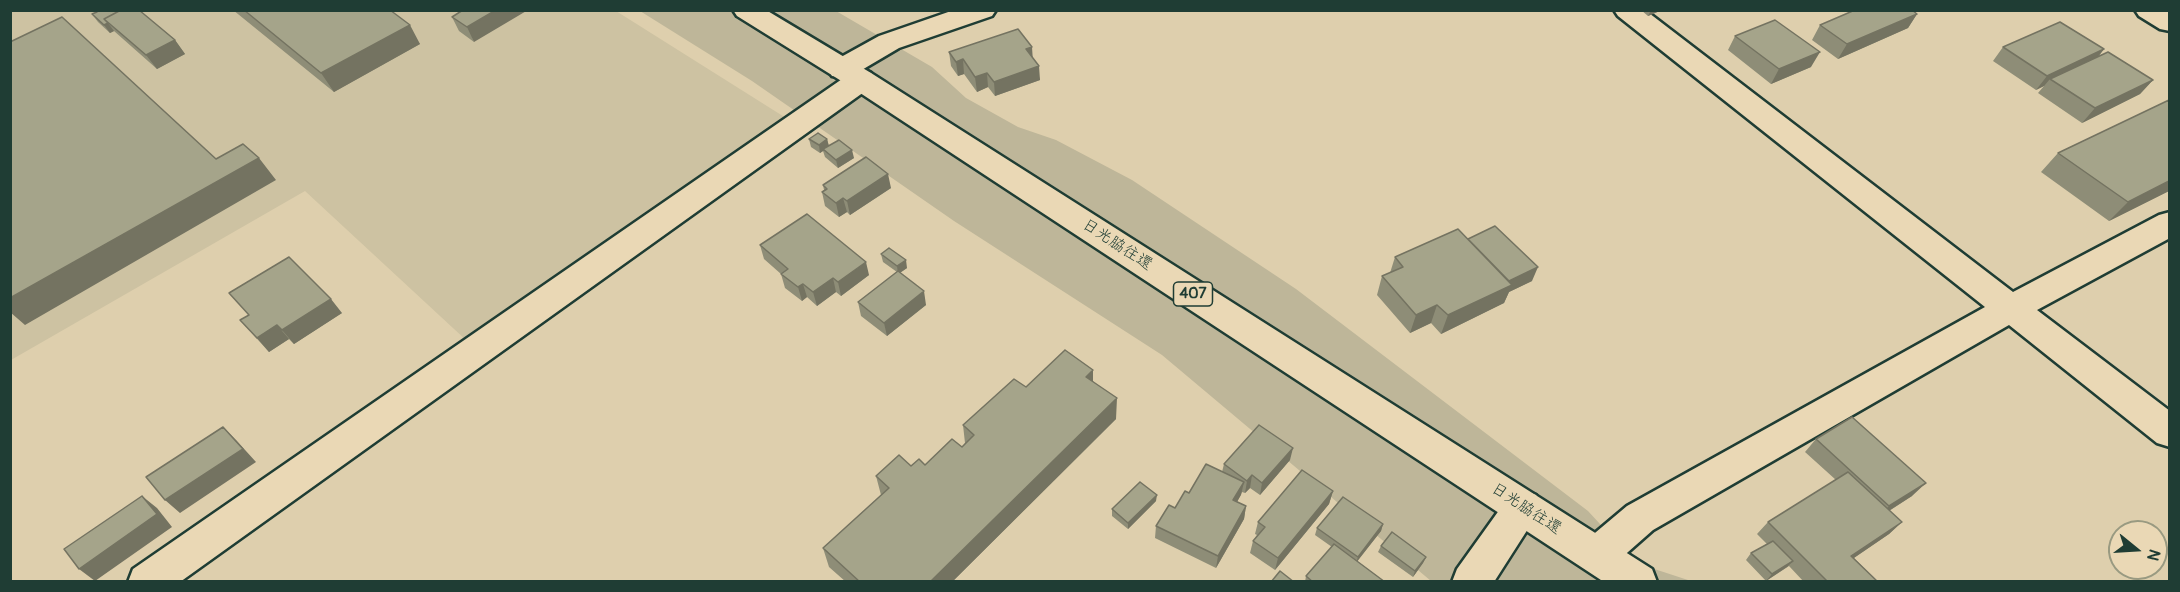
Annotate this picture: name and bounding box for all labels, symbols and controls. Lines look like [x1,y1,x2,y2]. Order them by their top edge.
street label: 日光脇往還 [1078,215,1156,275]
road number: 407 [1174,282,1212,306]
street label: 日光脇往還 [1487,479,1565,539]
north arrow [2108,520,2168,580]
text: N [2142,547,2164,563]

